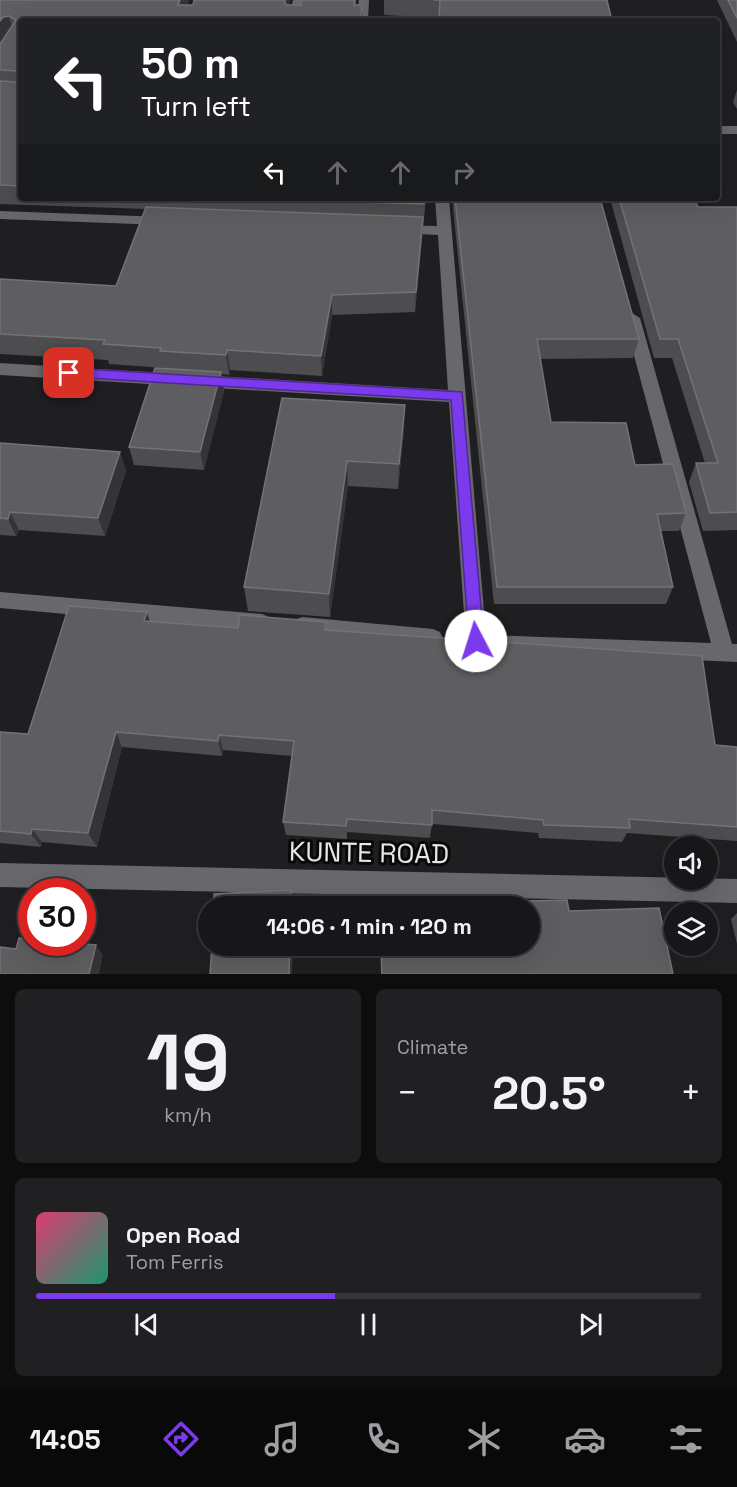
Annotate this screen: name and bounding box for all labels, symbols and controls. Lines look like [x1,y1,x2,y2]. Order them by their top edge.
text: 50 m [141,37,240,90]
icon: left [42,42,120,120]
text: Turn left [141,89,251,124]
icon: left [258,156,291,189]
icon: ahead [321,156,354,189]
icon: ahead [384,156,417,189]
icon: right [447,156,480,189]
pin [43,347,94,398]
icon: arrive [52,356,85,389]
position arrow [444,609,508,673]
street label: KUNTE ROAD [289,834,449,871]
map controls [664,836,718,956]
button: sound [664,836,718,890]
speed limit sign: 30 [18,878,96,956]
button: layers [664,902,718,956]
text: 14:06 · 1 min · 120 m [266,912,472,940]
text: 19 [146,1013,230,1113]
text: Climate [397,1034,468,1060]
text: 20.5° [492,1065,606,1122]
text: − [397,1072,417,1114]
text: + [681,1072,701,1114]
text: km/h [164,1102,212,1128]
text: Open Road [126,1221,241,1249]
text: Tom Ferris [126,1249,224,1275]
icon: previous [130,1308,163,1341]
icon: pause [352,1308,385,1341]
icon: next [574,1308,607,1341]
icon: directions [160,1418,202,1460]
icon: music [261,1418,303,1460]
icon: phone [362,1418,404,1460]
icon: climate [463,1418,505,1460]
icon: car [564,1418,606,1460]
icon: filters [665,1418,707,1460]
text: 14:05 [30,1422,101,1457]

